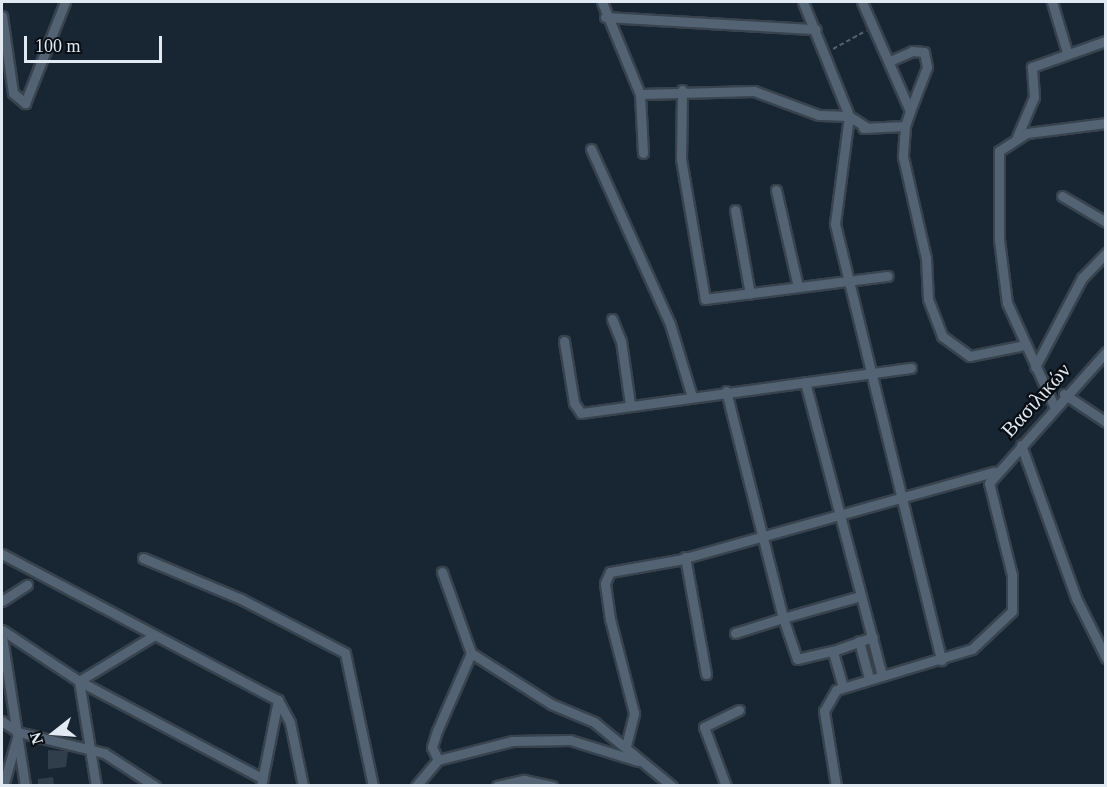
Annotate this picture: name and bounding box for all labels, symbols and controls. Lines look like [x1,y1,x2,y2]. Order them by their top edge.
scale bar [27,24,165,62]
text: 100 m [35,36,81,56]
street label: Βασιλικών [996,358,1076,442]
north arrow [24,703,84,763]
text: N [26,730,46,746]

